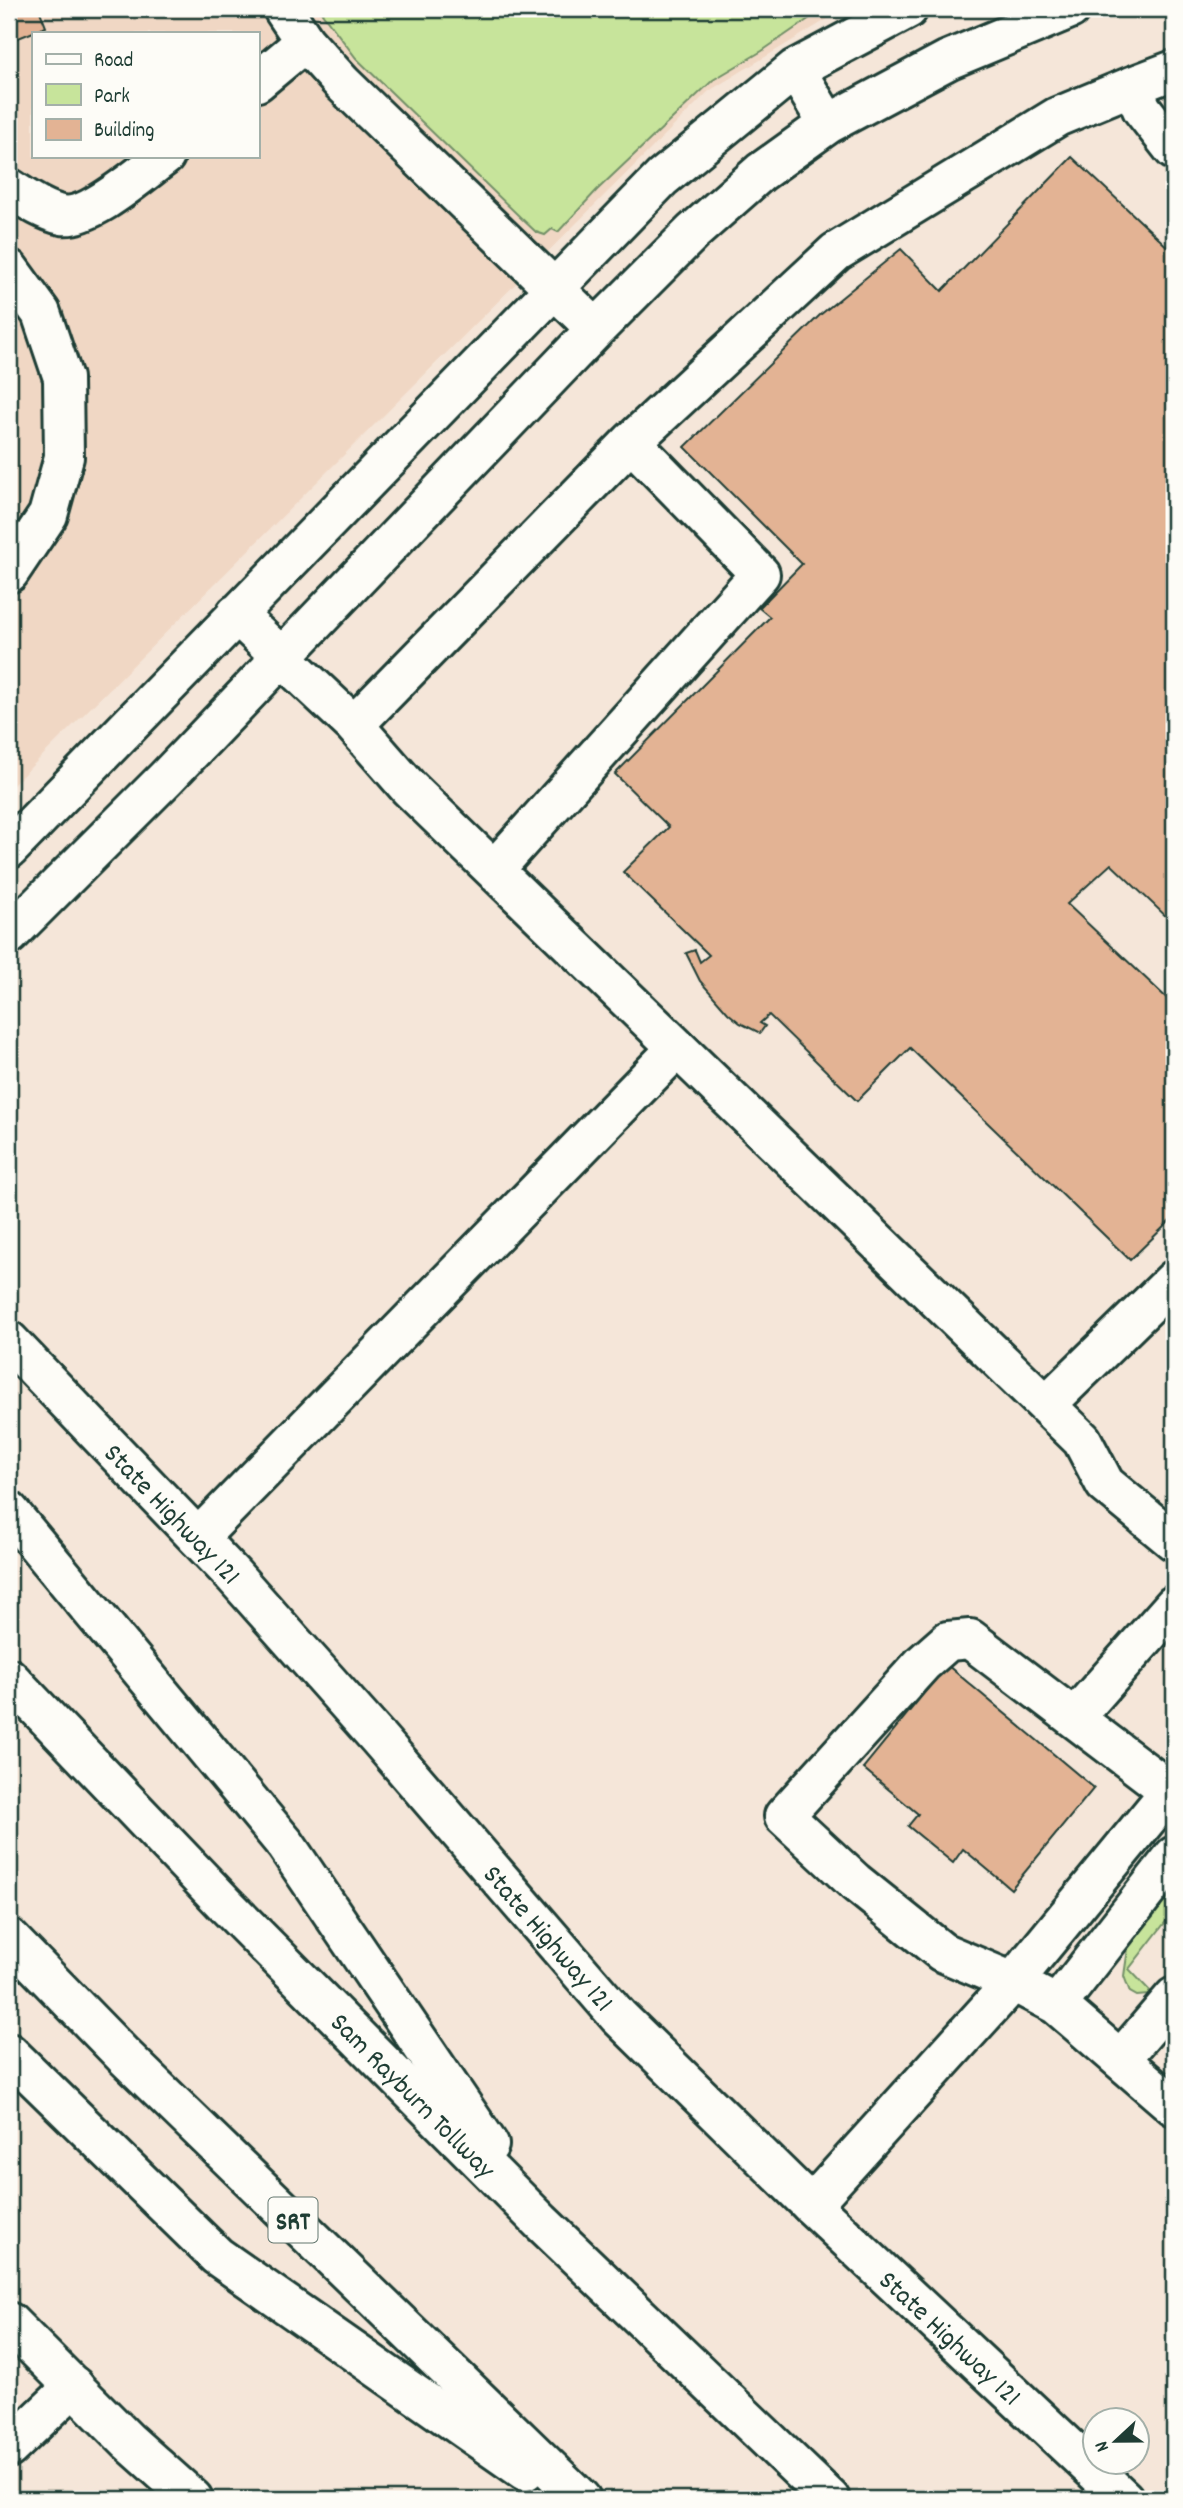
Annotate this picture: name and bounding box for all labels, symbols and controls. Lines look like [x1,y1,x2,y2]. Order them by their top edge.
legend [32,32,259,158]
text: Road [94,47,133,77]
text: Park [94,83,130,113]
text: Building [94,117,154,147]
street label: State Highway 121 [92,1436,248,1596]
street label: State Highway 121 [471,1858,621,2023]
street label: Sam Rayburn Tollway [319,2006,503,2191]
road number: SRT [268,2198,318,2242]
street label: State Highway 121 [868,2263,1028,2418]
north arrow [1082,2406,1152,2476]
text: N [1089,2437,1118,2455]

